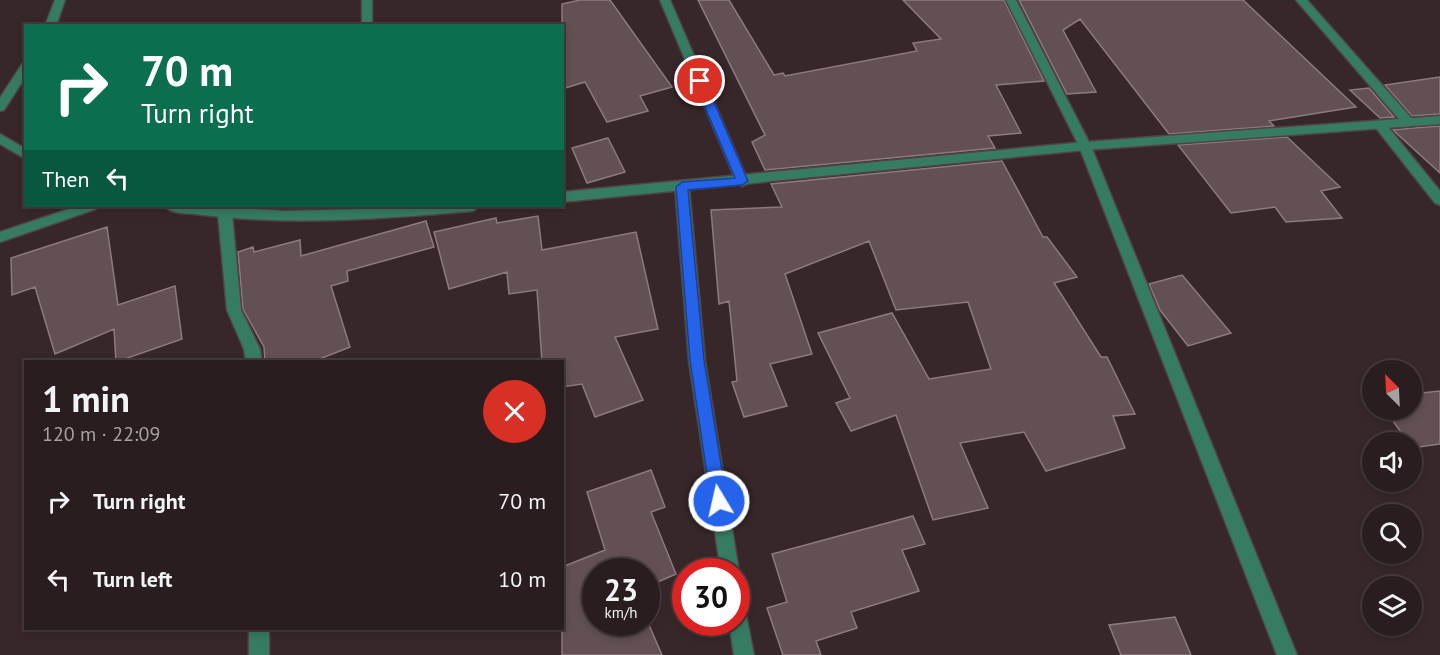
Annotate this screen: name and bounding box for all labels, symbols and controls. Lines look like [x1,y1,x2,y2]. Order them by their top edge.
text: 70 m [141,43,233,98]
icon: right [42,48,120,126]
pin [674,55,725,106]
icon: arrive [683,64,716,97]
text: Turn right [141,96,254,130]
icon: left [101,162,134,195]
text: Then [42,165,89,193]
north arrow [1362,360,1422,420]
map controls [1362,360,1422,636]
text: 1 min [42,375,130,422]
button: close [483,380,546,443]
text: 120 m · 22:09 [42,421,160,447]
button: sound [1362,432,1422,492]
position arrow [687,469,751,533]
icon: right [42,485,75,518]
text: Turn right [93,487,185,515]
text: 70 m [498,487,546,515]
button: search [1362,504,1422,564]
speed limit sign: 30 [672,558,750,636]
icon: left [42,563,75,596]
text: Turn left [93,565,173,593]
text: 10 m [498,565,546,593]
text: 23 [604,570,638,609]
button: layers [1362,576,1422,636]
text: km/h [605,603,637,622]

